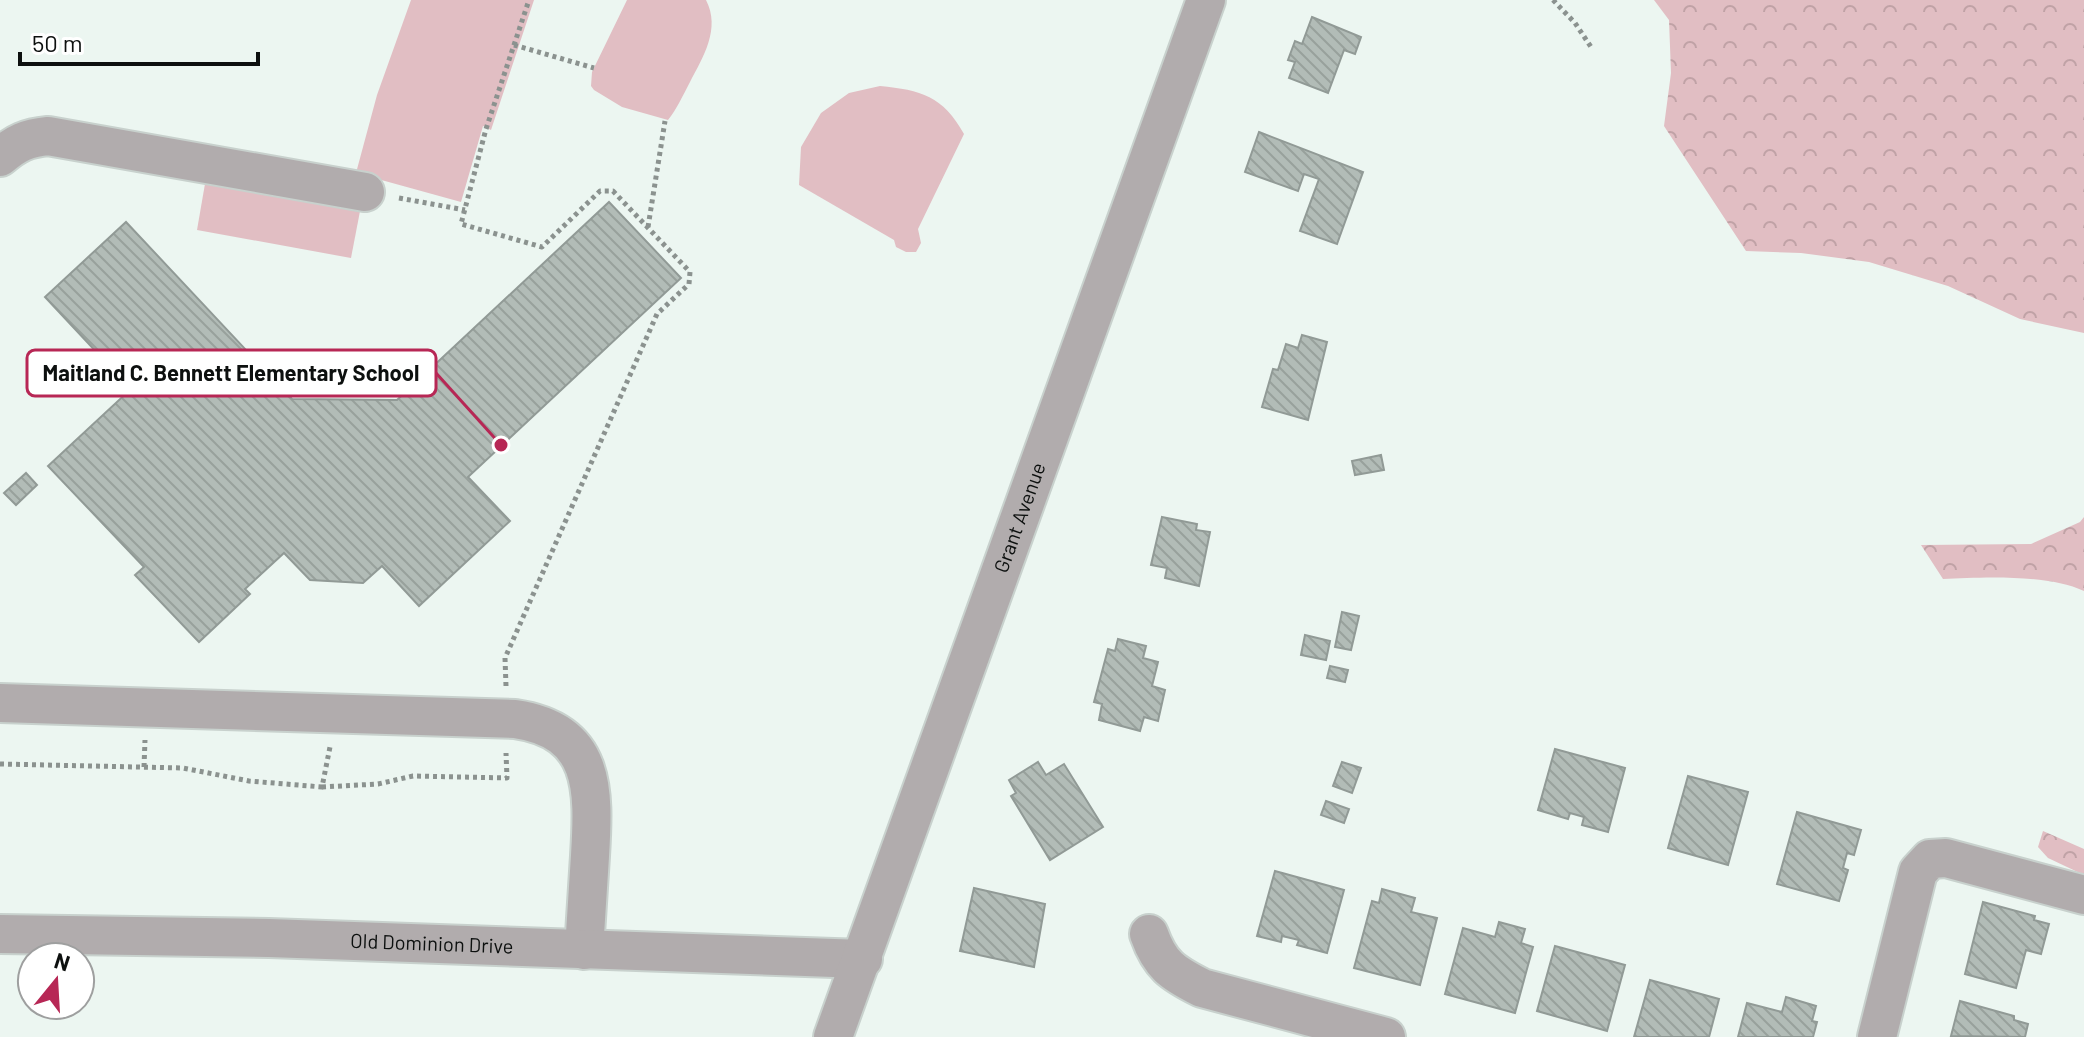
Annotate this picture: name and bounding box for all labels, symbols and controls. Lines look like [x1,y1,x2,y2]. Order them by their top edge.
scale bar [20,16,258,66]
text: 50 m [32,28,83,57]
callout: Maitland C. Bennett Elementary School [27,350,436,396]
text: Maitland C. Bennett Elementary School [43,359,419,385]
street label: Grant Avenue [988,459,1050,576]
street label: Old Dominion Drive [350,928,514,958]
north arrow [16,941,96,1021]
text: N [52,946,73,976]

